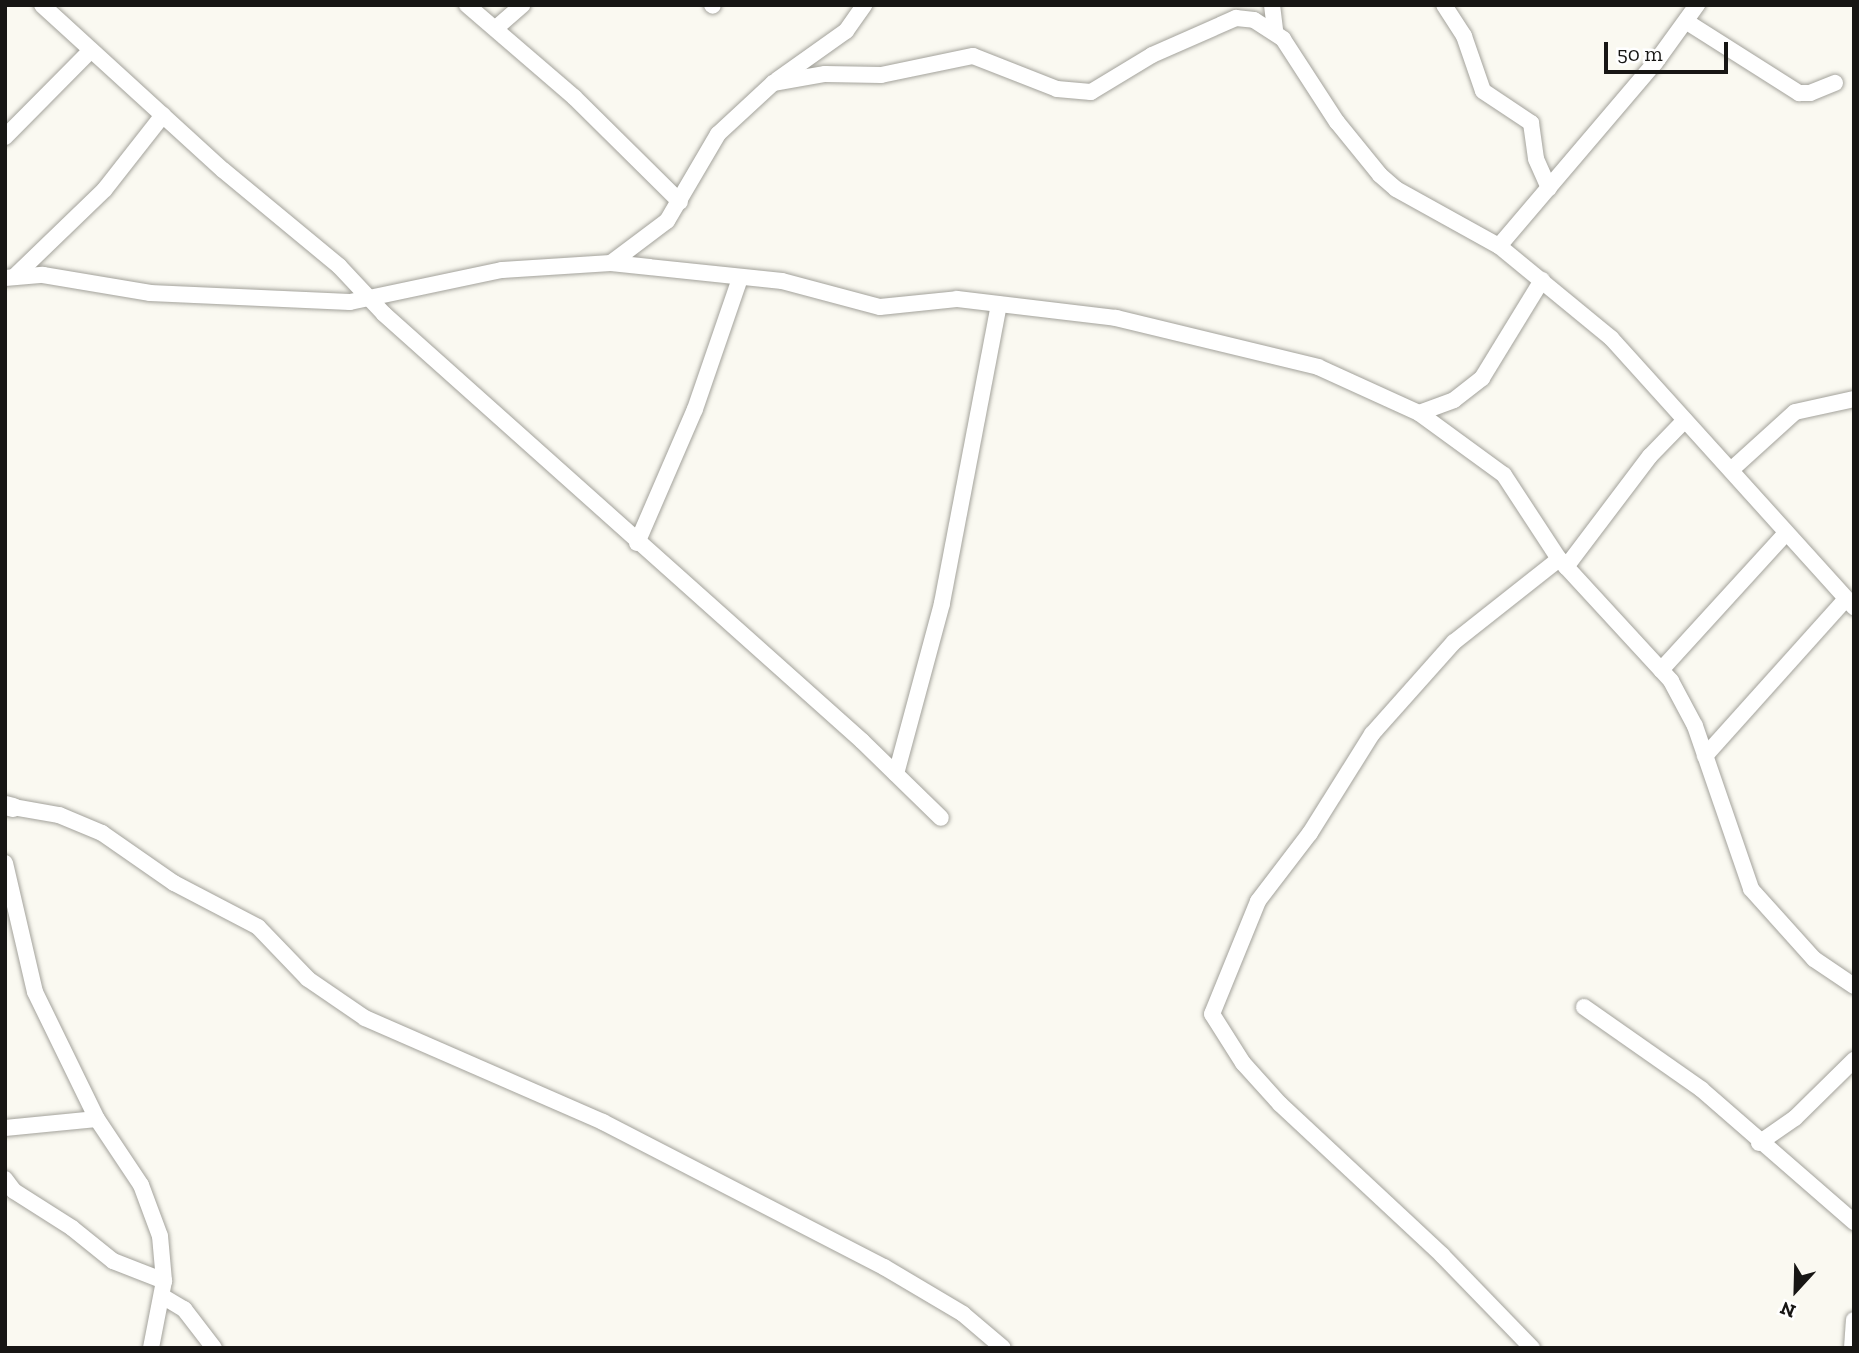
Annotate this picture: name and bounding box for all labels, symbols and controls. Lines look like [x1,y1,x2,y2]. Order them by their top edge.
scale bar [1607,28,1731,72]
text: 50 m [1617,41,1663,66]
north arrow [1761,1255,1831,1325]
text: N [1777,1297,1799,1323]

